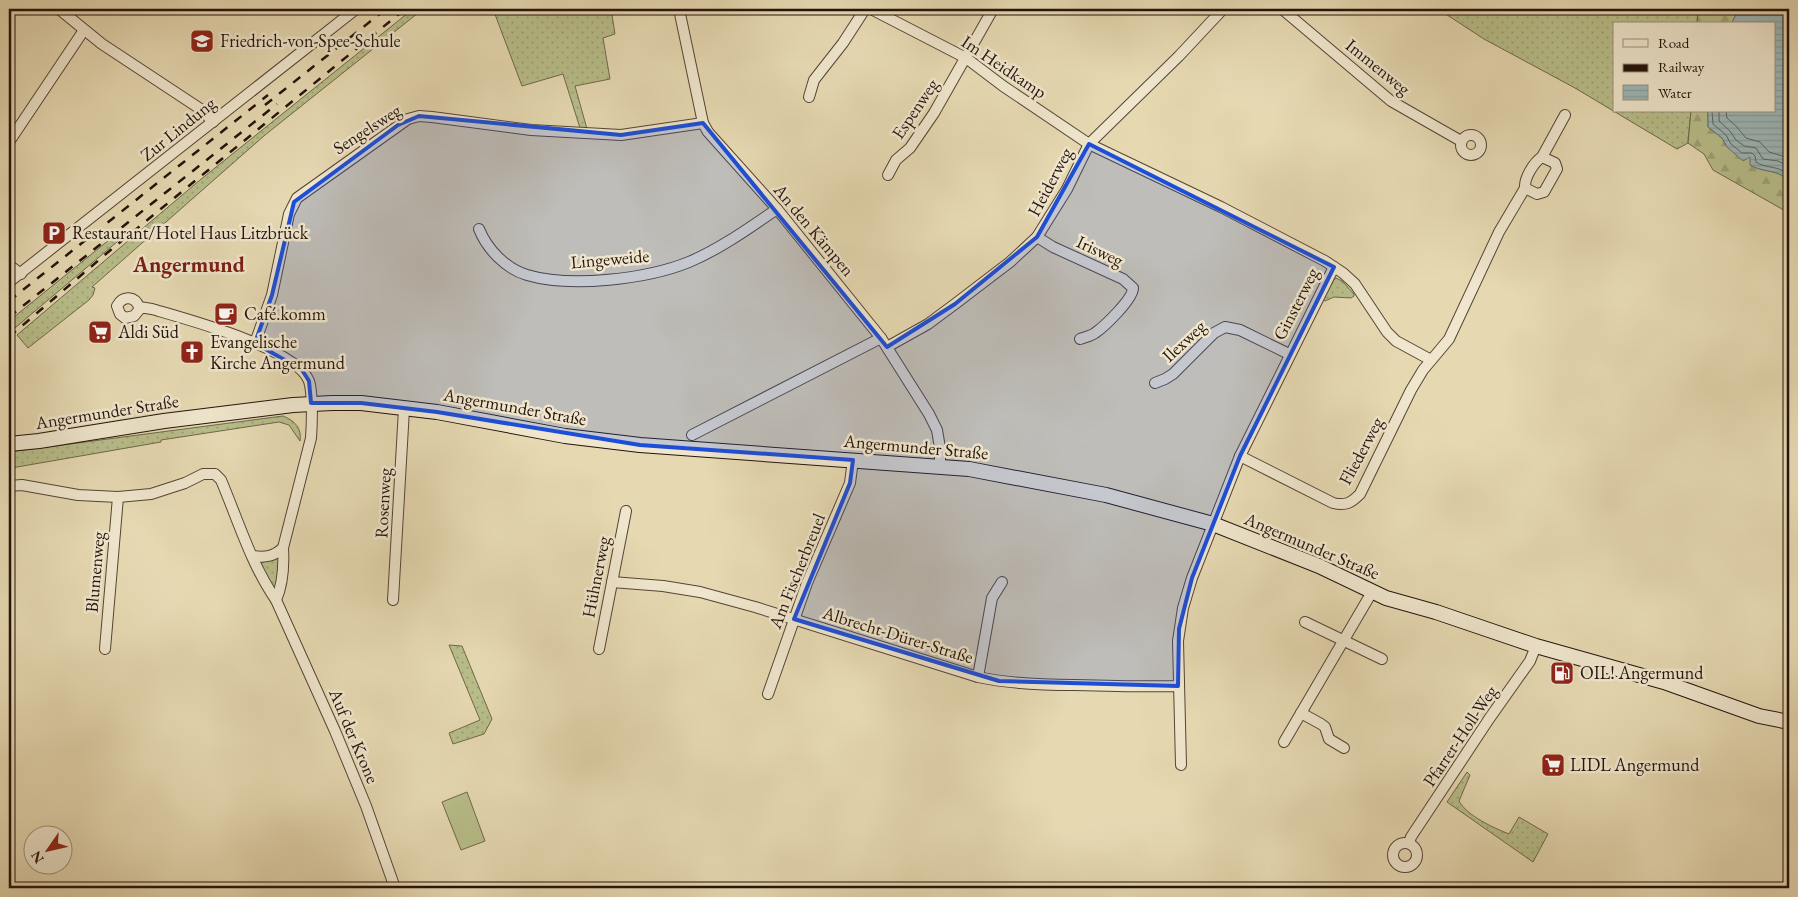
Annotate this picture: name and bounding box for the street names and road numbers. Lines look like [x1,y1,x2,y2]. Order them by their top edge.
street label: Im Heidkamp [957,30,1051,103]
street label: Immenweg [1341,33,1416,100]
street label: Espenweg [886,74,943,143]
street label: Zur Lindung [135,91,220,166]
street label: Sengelsweg [328,98,405,159]
street label: Heiderweg [1022,143,1077,220]
street label: An den Kämpen [768,178,860,281]
street label: Irisweg [1073,230,1127,271]
street label: Lingeweide [570,244,650,273]
street label: Ginsterweg [1268,264,1324,344]
street label: Ilexweg [1157,314,1211,367]
street label: Angermunder Straße [441,382,588,430]
street label: Angermunder Straße [33,389,180,434]
street label: Fliederweg [1333,413,1388,489]
street label: Angermunder Straße [842,429,989,464]
street label: Rosenweg [369,467,396,539]
street label: Angermunder Straße [1240,506,1383,584]
street label: Am Fischerbreuel [763,510,830,633]
street label: Blumenweg [80,530,110,613]
street label: Hühnerweg [576,534,615,620]
street label: Albrecht-Dürer-Straße [819,600,976,668]
street label: Pfarrer-Holl-Weg [1417,680,1502,791]
street label: Auf der Krone [324,684,385,787]

